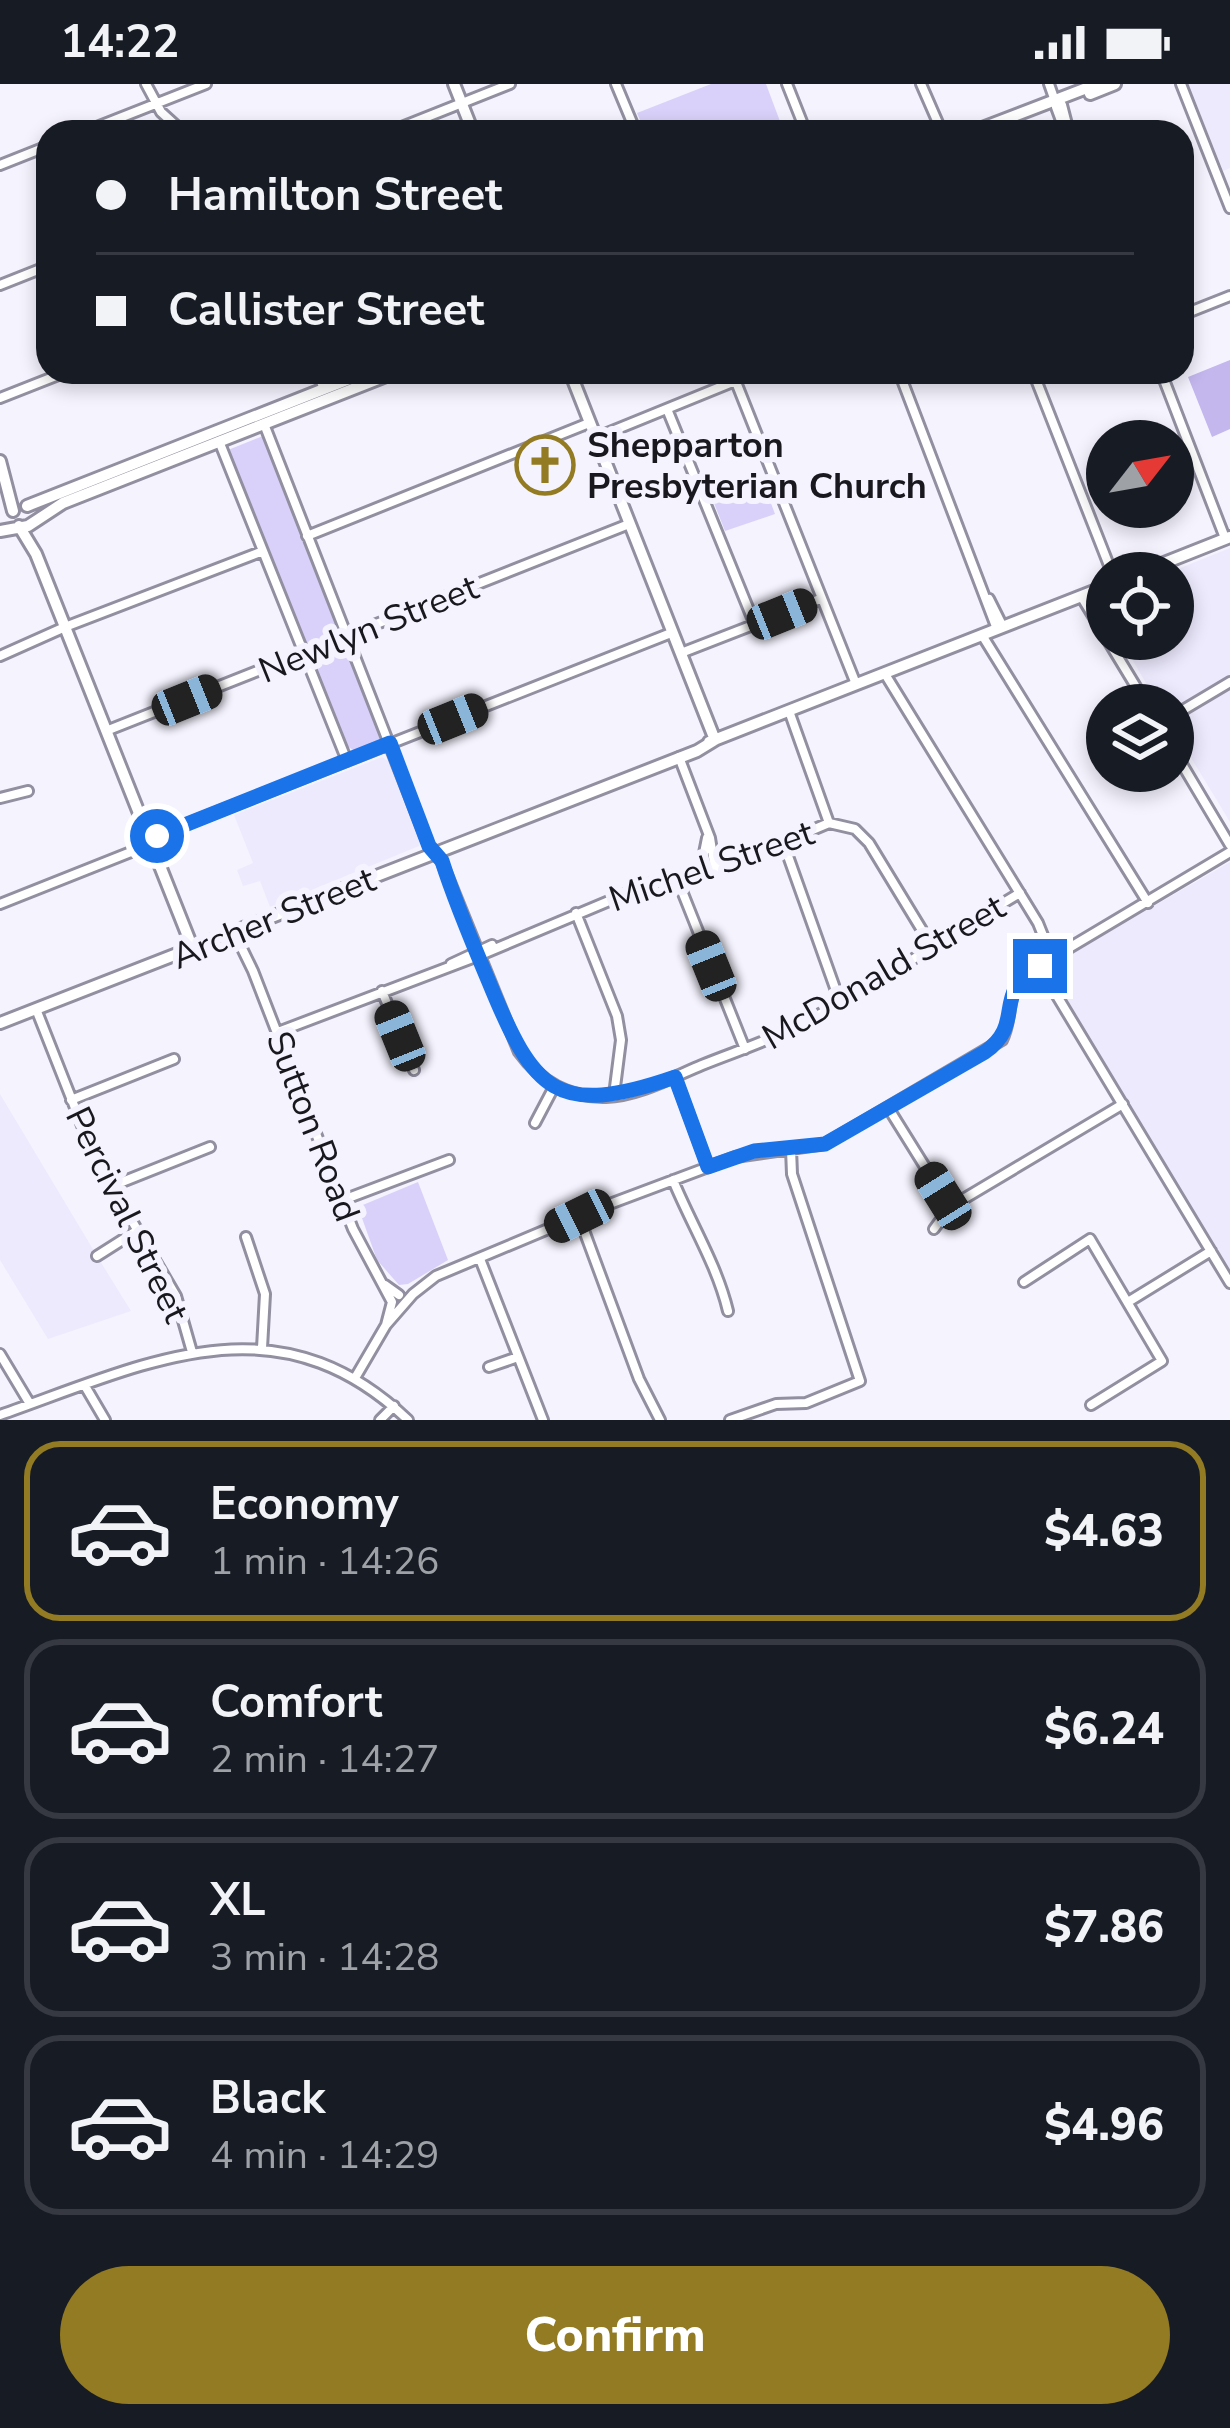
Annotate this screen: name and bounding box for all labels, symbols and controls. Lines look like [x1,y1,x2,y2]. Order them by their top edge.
text: 14:22 [60,12,179,73]
text: Hamilton Street [168,165,502,226]
text: Callister Street [168,280,484,341]
north arrow [1086,420,1194,528]
map controls [1086,420,1194,792]
place label: Shepparton Presbyterian Church [587,421,927,511]
church icon: Shepparton Presbyterian Church [514,434,576,496]
button: locate [1086,552,1194,660]
street label: Newlyn Street [252,563,486,696]
car [742,584,822,644]
car [147,670,227,730]
button: layers [1086,684,1194,792]
car [413,689,493,749]
street label: Michel Street [603,808,821,924]
route start [130,809,184,863]
street label: Archer Street [164,855,383,981]
street label: McDonald Street [753,883,1014,1062]
car [681,926,741,1006]
route end [1013,939,1067,993]
car [370,996,430,1076]
street label: Sutton Road [254,1024,371,1229]
street label: Percival Street [53,1099,200,1331]
car [909,1156,977,1236]
car [539,1184,619,1248]
text: Economy [210,1474,399,1535]
icon: car [66,1477,174,1585]
text: $4.63 [1044,1501,1164,1562]
text: 1 min · 14:26 [210,1535,439,1588]
text: Comfort [210,1672,382,1733]
icon: car [66,1675,174,1783]
text: $6.24 [1044,1699,1164,1760]
text: 2 min · 14:27 [210,1733,439,1786]
text: XL [210,1870,266,1931]
icon: car [66,1873,174,1981]
text: $7.86 [1044,1897,1164,1958]
text: 3 min · 14:28 [210,1931,439,1984]
text: Black [210,2068,325,2129]
icon: car [66,2071,174,2179]
text: $4.96 [1044,2095,1164,2156]
text: 4 min · 14:29 [210,2129,439,2182]
button: Confirm [60,2266,1170,2404]

